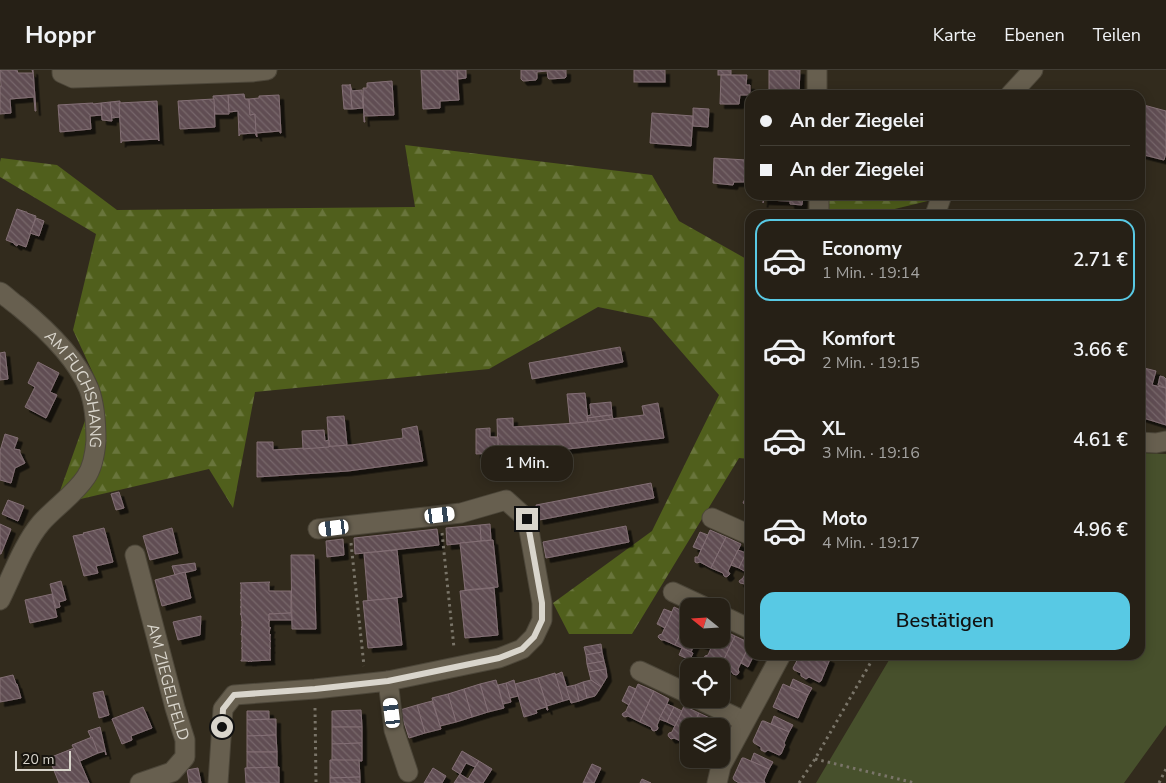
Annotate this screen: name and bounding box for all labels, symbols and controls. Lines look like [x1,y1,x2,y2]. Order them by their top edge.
text: Hoppr [25,19,96,51]
text: Karte [933,23,976,47]
text: Ebenen [1004,23,1065,47]
text: Teilen [1093,23,1141,47]
text: An der Ziegelei [790,108,924,134]
text: An der Ziegelei [790,157,924,183]
text: Economy [822,236,902,262]
icon: car [762,238,807,283]
text: 2.71 € [1073,247,1128,273]
text: 1 Min. · 19:14 [822,262,920,284]
street label: AM FUCHSHANG [39,326,106,449]
text: Komfort [822,326,895,352]
icon: car [762,328,807,373]
text: 3.66 € [1073,337,1128,363]
text: 2 Min. · 19:15 [822,352,920,374]
text: XL [822,416,845,442]
icon: car [762,418,807,463]
text: 4.61 € [1073,427,1128,453]
text: 3 Min. · 19:16 [822,442,920,464]
callout: 1 Min. [481,446,573,482]
text: 1 Min. [505,452,549,474]
car [424,506,455,524]
text: Moto [822,506,868,532]
route end [516,508,538,530]
icon: car [762,508,807,553]
text: 4.96 € [1073,517,1128,543]
car [318,519,349,537]
text: 4 Min. · 19:17 [822,532,920,554]
button: Bestätigen [760,592,1130,650]
north arrow [680,598,730,648]
map controls [680,598,730,768]
street label: AM ZIEGELFELD [141,621,194,743]
button: locate [680,658,730,708]
car [382,697,401,729]
route start [211,716,233,738]
button: layers [680,718,730,768]
scale bar [15,748,71,771]
text: 20 m [22,750,54,769]

